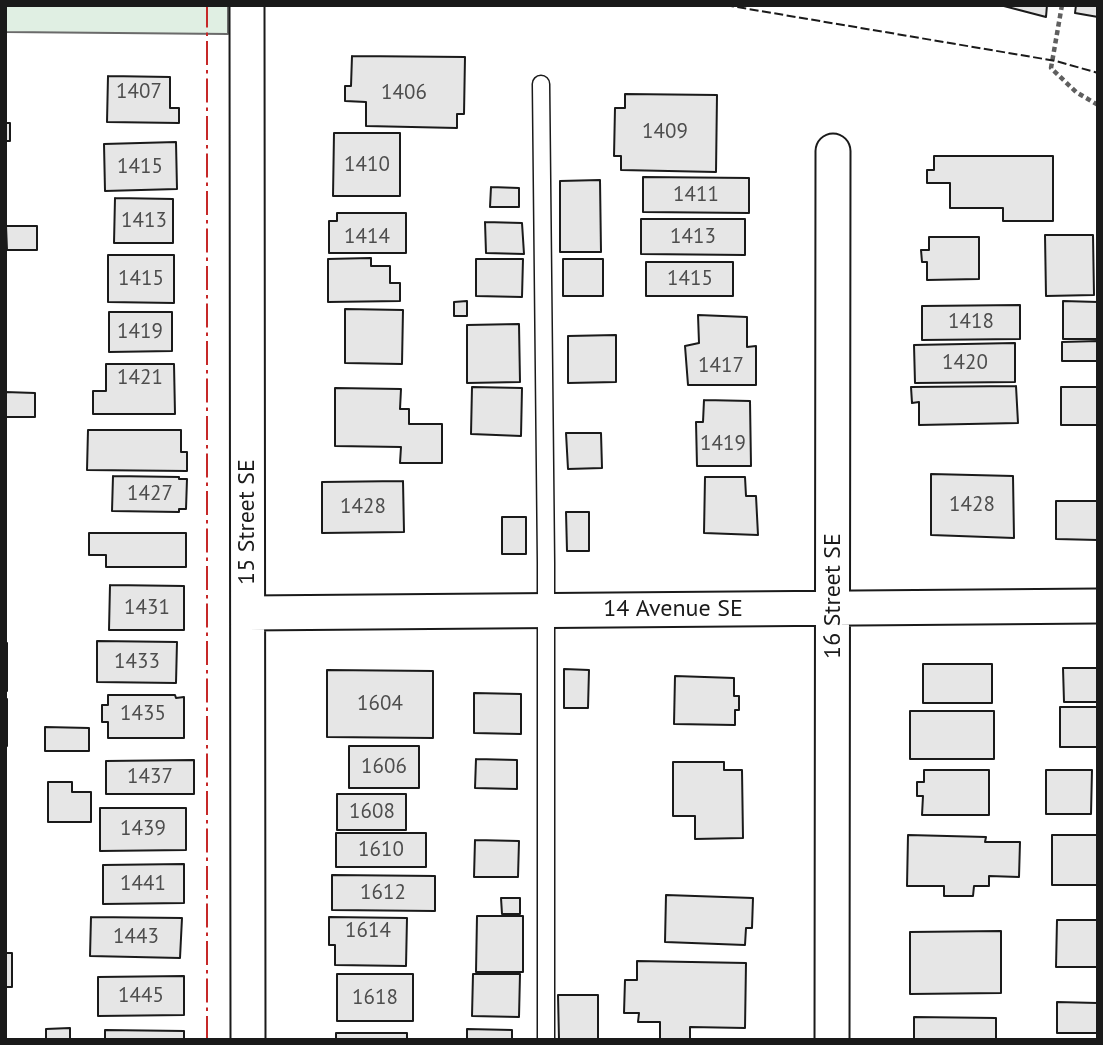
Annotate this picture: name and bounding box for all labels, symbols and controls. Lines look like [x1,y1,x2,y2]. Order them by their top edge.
house number: 1407 [116,79,162,105]
house number: 1406 [381,80,427,106]
house number: 1409 [642,119,688,145]
house number: 1410 [344,152,390,178]
house number: 1415 [117,154,163,180]
house number: 1411 [673,182,719,208]
house number: 1413 [121,208,167,234]
house number: 1414 [344,224,390,250]
house number: 1413 [670,224,716,250]
house number: 1415 [118,266,164,292]
house number: 1415 [667,266,713,292]
house number: 1418 [948,309,994,335]
house number: 1419 [117,319,163,345]
house number: 1420 [942,350,988,376]
house number: 1417 [698,353,744,379]
house number: 1421 [117,365,163,391]
house number: 1419 [700,431,746,457]
street label: 15 Street SE [233,459,261,585]
house number: 1427 [127,481,173,507]
house number: 1428 [949,492,995,518]
house number: 1428 [340,494,386,520]
street label: 16 Street SE [819,533,847,659]
house number: 1431 [124,595,170,621]
street label: 14 Avenue SE [603,595,743,623]
house number: 1433 [114,649,160,675]
house number: 1604 [357,691,403,717]
house number: 1435 [120,701,166,727]
house number: 1606 [361,754,407,780]
house number: 1437 [127,764,173,790]
house number: 1608 [349,799,395,825]
house number: 1439 [120,816,166,842]
house number: 1610 [358,837,404,863]
house number: 1441 [120,871,166,897]
house number: 1612 [360,880,406,906]
house number: 1614 [345,918,391,944]
house number: 1443 [113,924,159,950]
house number: 1445 [118,983,164,1009]
house number: 1618 [352,985,398,1011]

